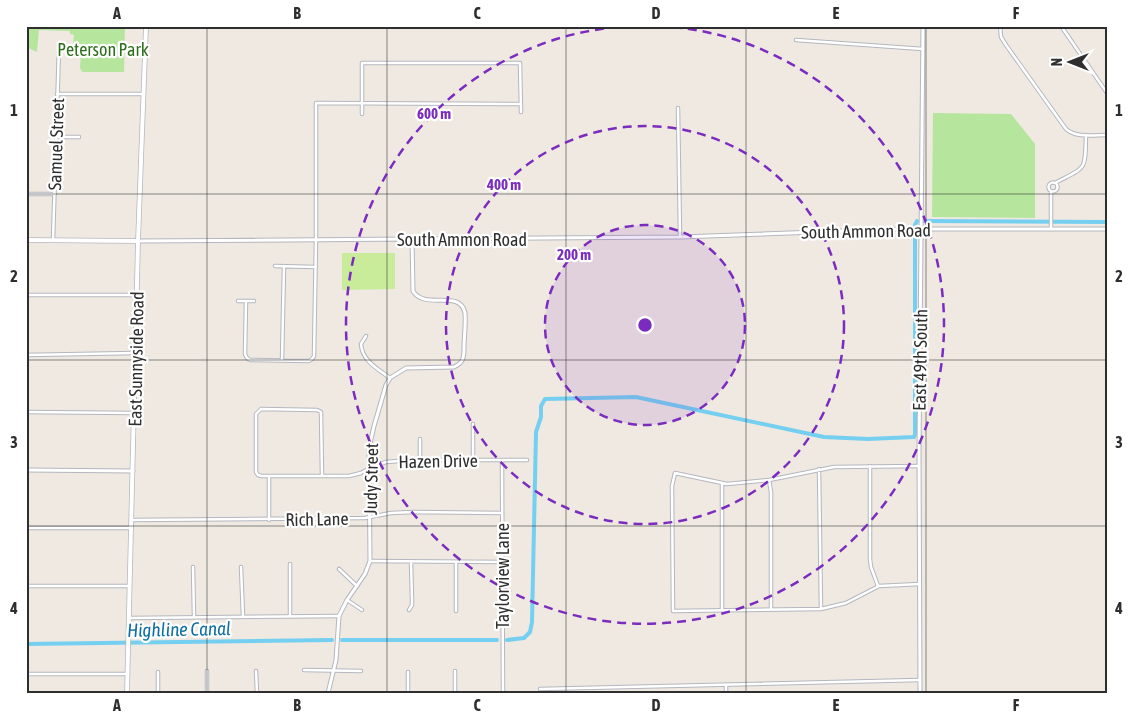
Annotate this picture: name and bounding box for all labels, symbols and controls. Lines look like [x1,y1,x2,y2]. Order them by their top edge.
text: A [112,4,121,22]
text: B [293,4,301,22]
text: C [473,4,481,22]
text: D [652,4,661,22]
text: E [833,4,840,22]
text: F [1013,4,1020,22]
north arrow [1046,38,1096,88]
park label: Peterson Park [57,39,149,60]
text: N [1049,58,1065,66]
street label: Samuel Street [44,97,68,191]
text: 1 [10,101,18,119]
text: 1 [1115,101,1123,119]
text: 600 m [417,105,451,122]
text: 400 m [486,176,521,193]
street label: South Ammon Road [801,219,931,243]
street label: South Ammon Road [397,229,527,250]
text: 200 m [557,246,591,263]
text: 2 [10,267,18,285]
text: 2 [1115,267,1123,285]
street label: East Sunnyside Road [124,291,148,427]
street label: East 49th South [909,309,931,411]
centre of rings [636,316,654,334]
text: 3 [10,433,18,451]
text: 3 [1115,433,1123,451]
street label: Judy Street [360,443,382,515]
street label: Hazen Drive [398,450,478,472]
street label: Rich Lane [285,508,349,530]
street label: Taylorview Lane [492,523,513,629]
text: 4 [9,599,18,617]
text: 4 [1114,599,1123,617]
water label: Highline Canal [127,617,231,641]
text: A [112,696,121,714]
text: B [293,696,301,714]
text: C [473,696,481,714]
text: D [652,696,661,714]
text: E [833,696,840,714]
text: F [1013,696,1020,714]

